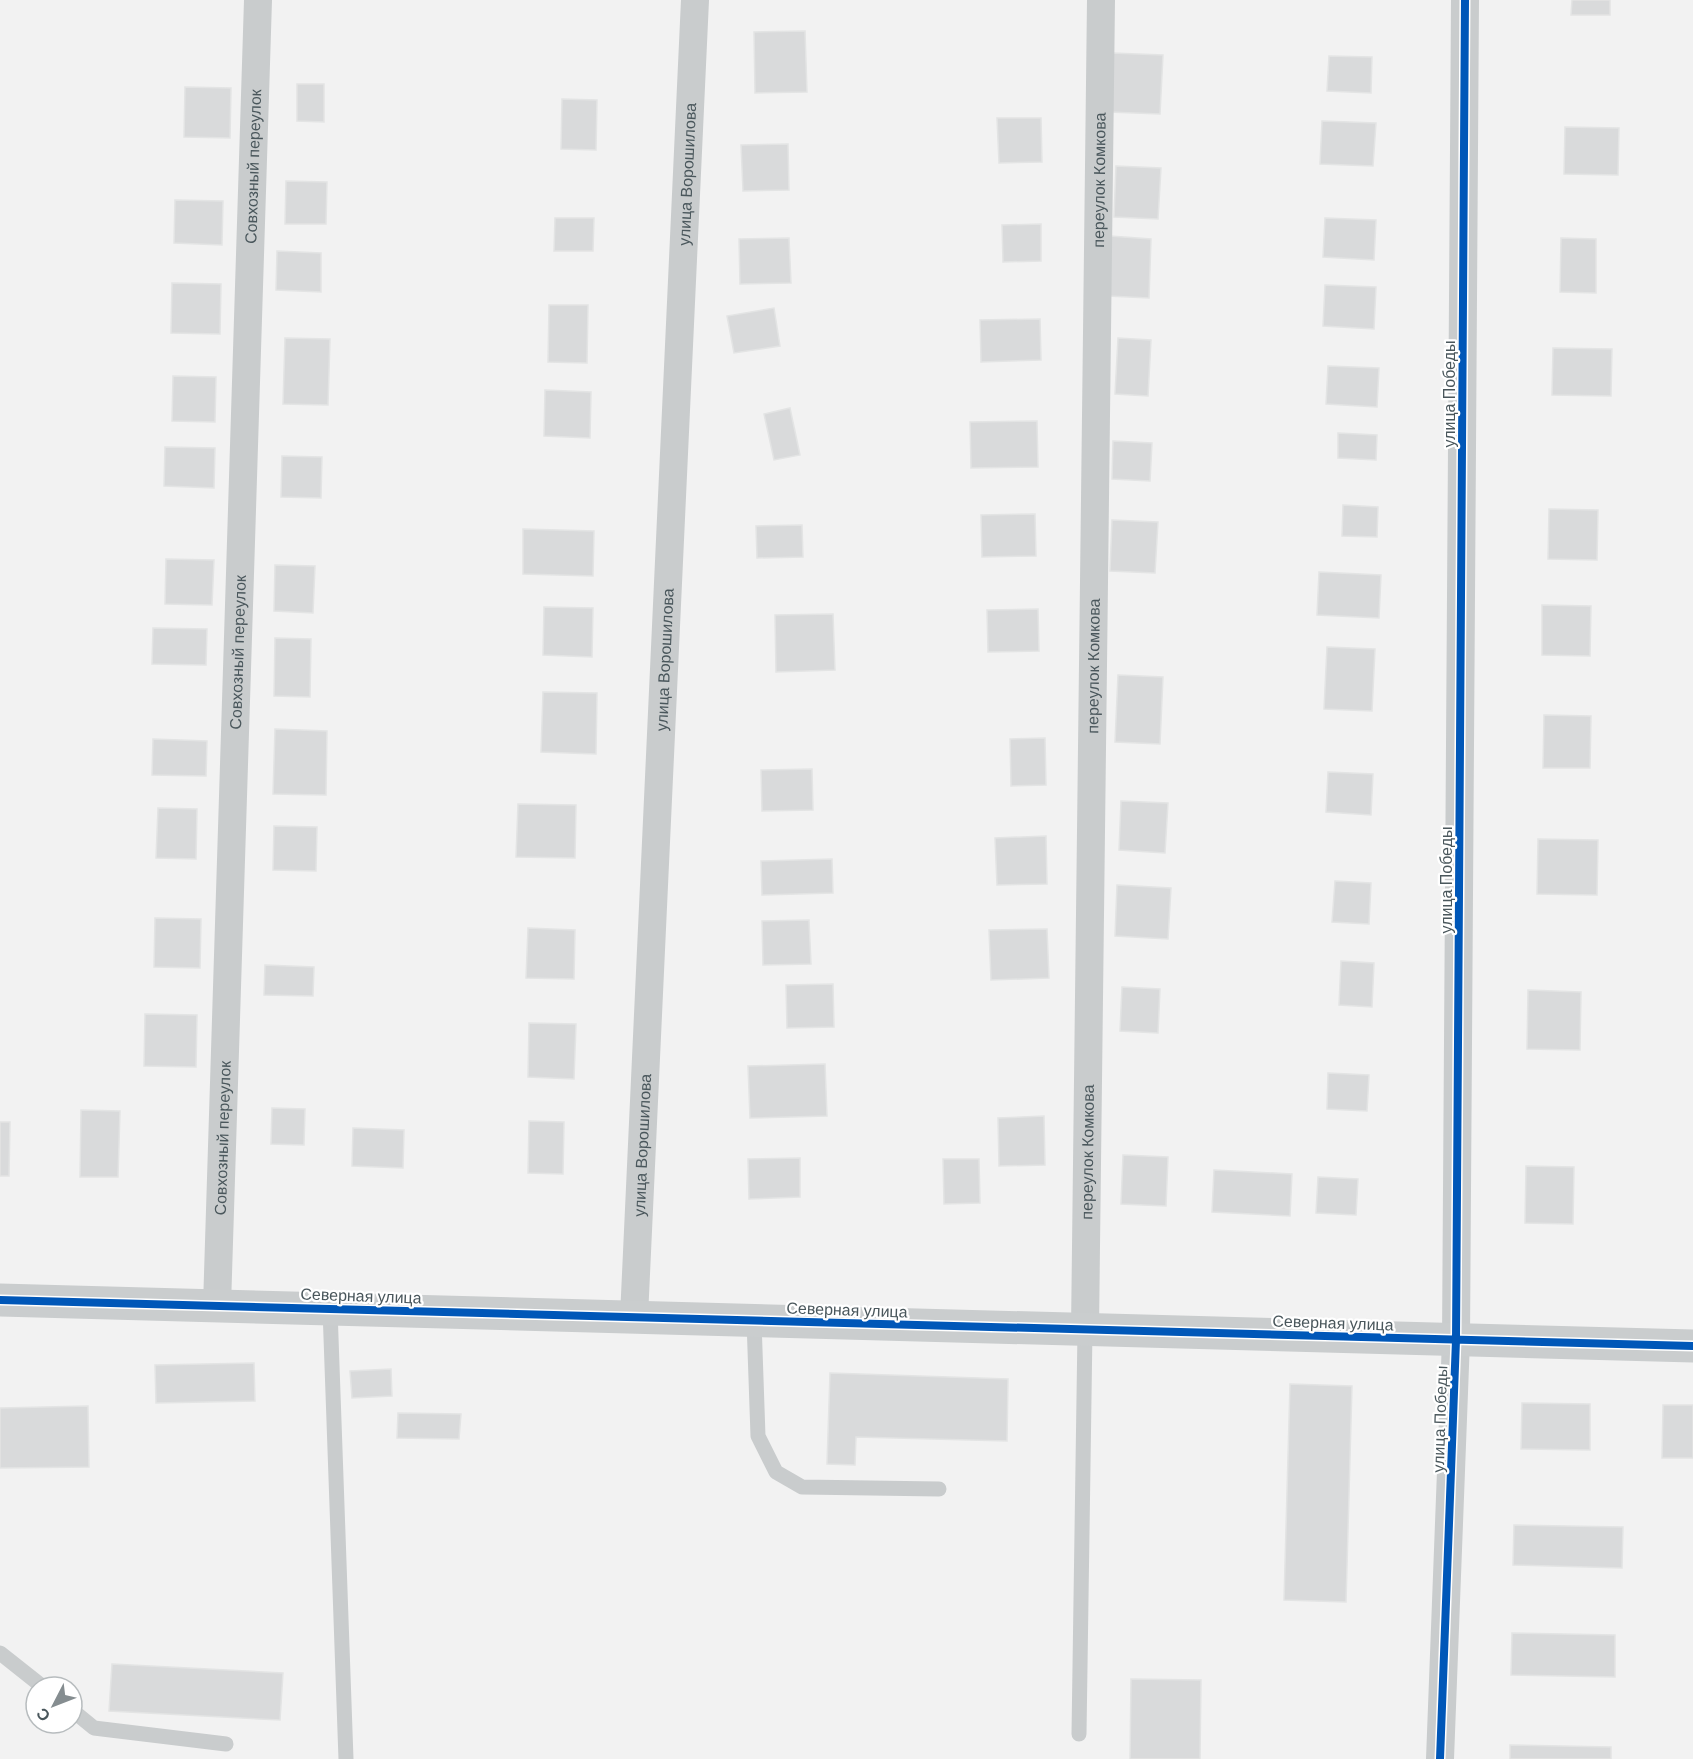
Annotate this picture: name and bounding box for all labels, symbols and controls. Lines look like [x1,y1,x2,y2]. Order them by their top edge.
street label: Совхозный переулок [240,88,266,244]
street label: улица Ворошилова [673,102,701,246]
street label: переулок Комкова [1088,112,1110,248]
street label: улица Победы [1439,340,1460,448]
street label: Совхозный переулок [225,574,250,730]
street label: улица Ворошилова [651,588,678,732]
street label: переулок Комкова [1082,598,1104,734]
street label: улица Победы [1436,826,1457,934]
street label: Совхозный переулок [209,1059,235,1216]
street label: улица Ворошилова [628,1073,656,1217]
street label: переулок Комкова [1076,1084,1098,1220]
street label: Северная улица [300,1283,422,1309]
street label: Северная улица [786,1297,908,1323]
street label: Северная улица [1272,1310,1394,1336]
street label: улица Победы [1428,1365,1452,1473]
north arrow [24,1675,84,1735]
text: С [31,1703,55,1726]

